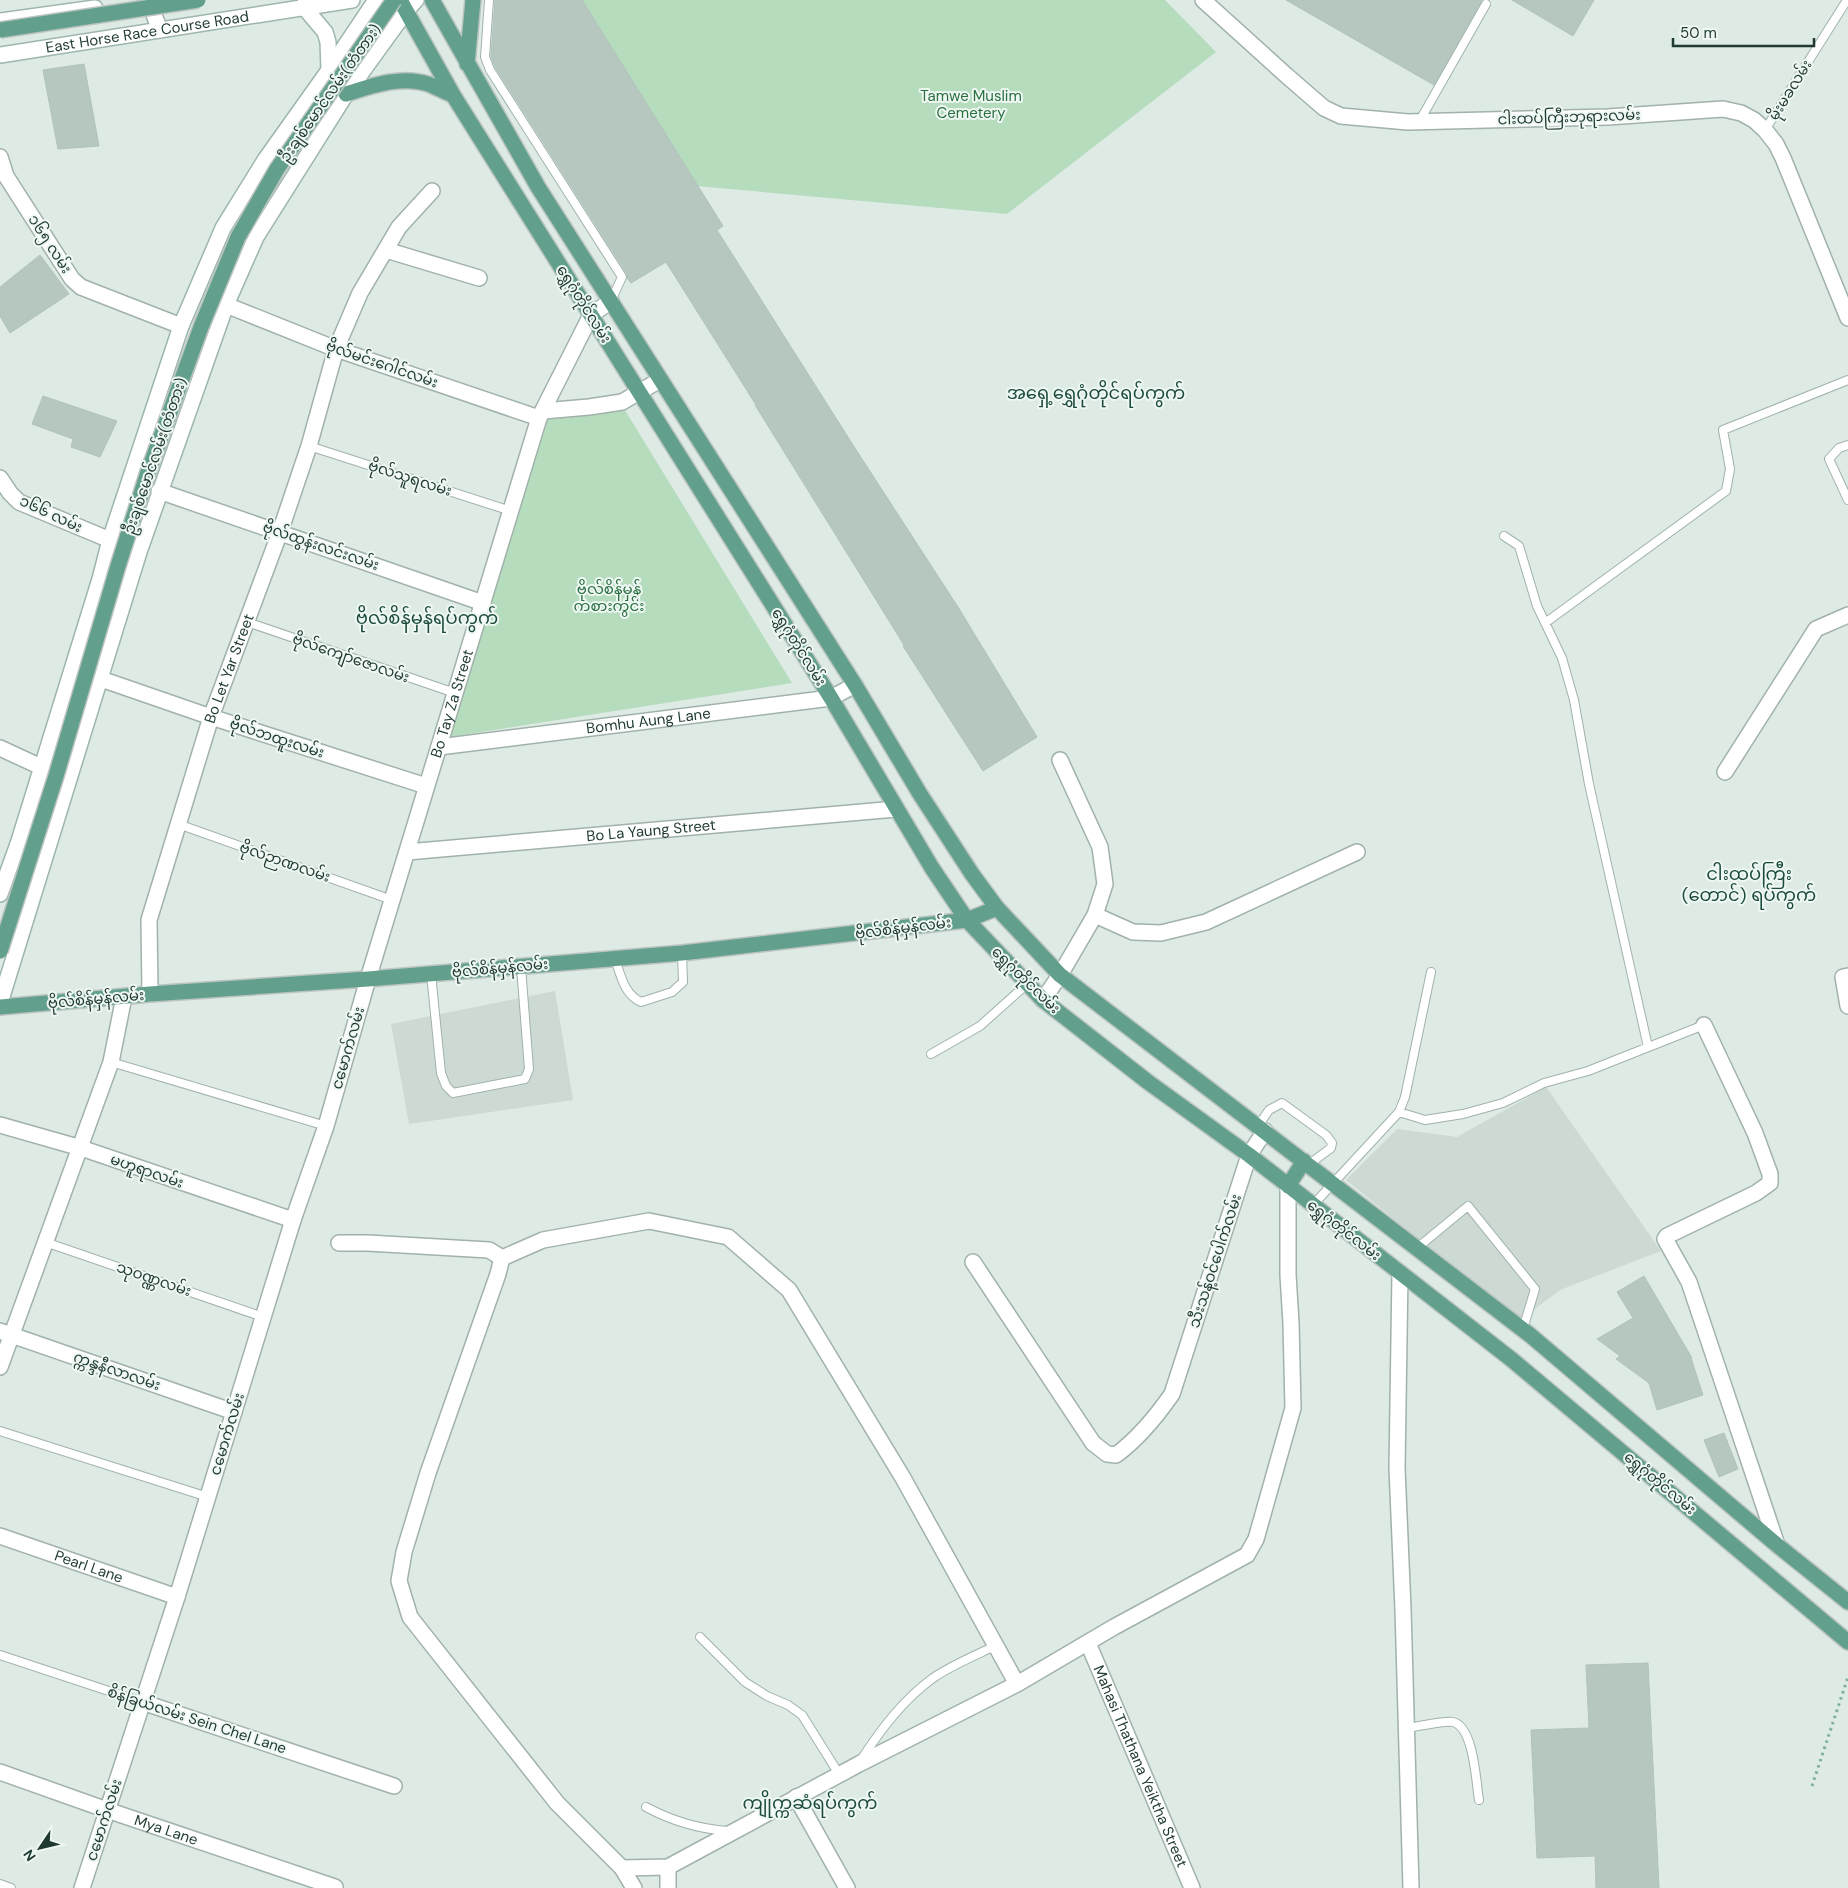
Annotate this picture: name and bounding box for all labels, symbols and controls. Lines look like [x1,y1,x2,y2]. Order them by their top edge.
street label: East Horse Race Course Road [44,6,250,58]
scale bar [1673,15,1814,47]
street label: ဦးချစ်မောင်လမ်း(တံတား) [275,20,387,167]
text: 50 m [1680,23,1717,43]
street label: မိုးမခလမ်း [1764,56,1818,125]
park label: Tamwe Muslim Cemetery [920,86,1022,123]
street label: ငါးထပ်ကြီးဘုရားလမ်း [1497,105,1641,131]
street label: ၁၆၅ လမ်း [22,211,76,278]
street label: ရွှေဂုံတိုင်လမ်း [550,261,616,348]
street label: ဗိုလ်မင်းဂေါင်လမ်း [323,335,441,394]
street label: ဦးချစ်မောင်လမ်း(တံတား) [119,375,193,538]
district label: အရှေ့ရွှေဂုံတိုင်ရပ်ကွက် [1007,379,1185,408]
street label: ဗိုလ်သူရလမ်း [365,455,454,503]
street label: ၁၆၆ လမ်း [16,491,86,537]
street label: ဗိုလ်ထွန်းလင်းလမ်း [260,517,382,577]
park label: ဗိုလ်စိန်မှန် ကစားကွင်း [574,579,644,617]
district label: ဗိုလ်စိန်မှန်ရပ်ကွက် [356,604,498,633]
street label: ရွှေဂုံတိုင်လမ်း [765,604,831,691]
street label: Bo Let Yar Street [200,611,259,726]
street label: ဗိုလ်ကျော်ဇောလမ်း [289,629,412,689]
street label: Bo Tay Za Street [426,647,478,760]
street label: Bomhu Aung Lane [585,703,712,739]
street label: ဗိုလ်ဘထူးလမ်း [227,713,327,765]
street label: Bo La Yaung Street [585,815,717,846]
street label: ဗိုလ်ဉာဏလမ်း [236,837,333,889]
district label: ငါးထပ်ကြီး (တောင်) ရပ်ကွက် [1682,860,1816,910]
street label: ဗိုလ်စိန်မှန်လမ်း [854,912,952,946]
street label: ရွှေဂုံတိုင်လမ်း [986,942,1065,1019]
street label: ဗိုလ်စိန်မှန်လမ်း [451,954,549,984]
street label: ဗိုလ်စိန်မှန်လမ်း [47,985,145,1015]
street label: ငမောက်လမ်း [327,1004,369,1092]
street label: မဟူရာလမ်း [107,1149,186,1195]
street label: သီးသန့်ဝင်ပေါက်လမ်း [1184,1191,1248,1331]
street label: ရွှေဂုံတိုင်လမ်း [1302,1195,1385,1267]
street label: သုဝဏ္ဏလမ်း [113,1257,194,1303]
street label: က္ကန္ဒနီလာလမ်း [70,1347,163,1397]
street label: ငမောက်လမ်း [205,1390,249,1478]
street label: ရွှေဂုံတိုင်လမ်း [1618,1447,1700,1521]
street label: Pearl Lane [52,1546,126,1588]
street label: Mahasi Thathana Yeiktha Street [1089,1662,1192,1871]
street label: စိန်ခြယ်လမ်း Sein Chel Lane [104,1682,289,1760]
street label: ငမောက်လမ်း [81,1776,127,1864]
district label: ကျိုက္ကဆံရပ်ကွက် [742,1789,878,1818]
street label: Mya Lane [132,1810,201,1850]
north arrow [15,1823,65,1873]
text: N [19,1846,40,1865]

